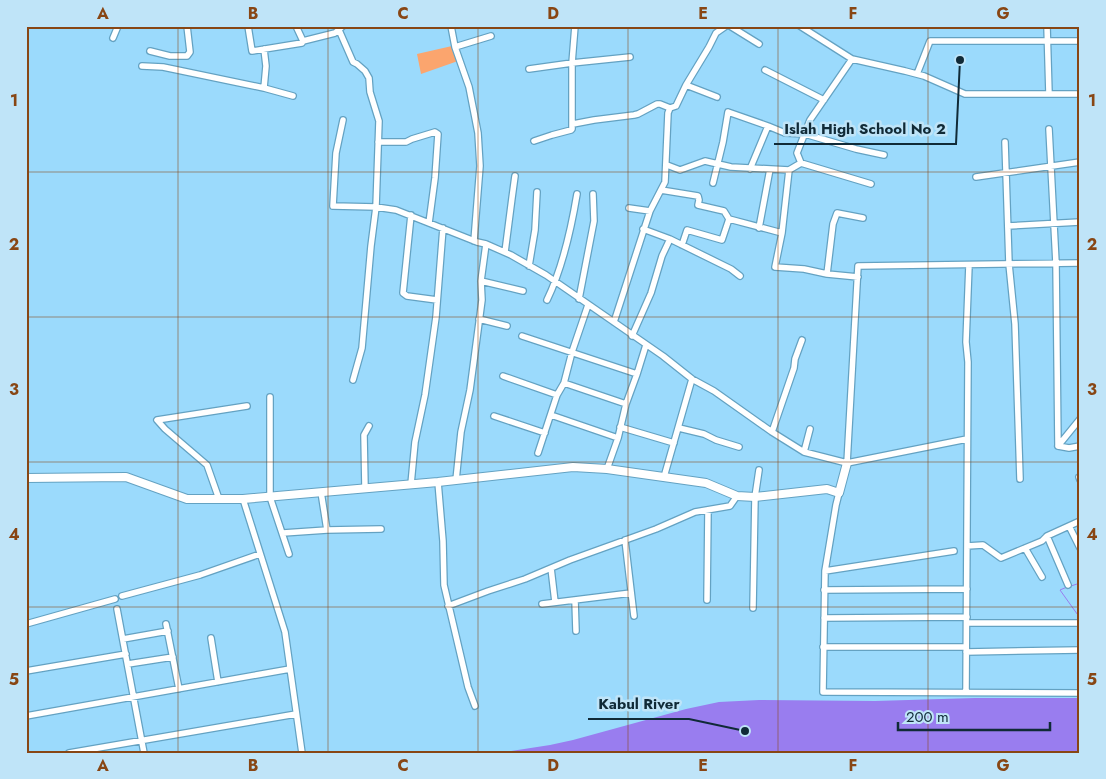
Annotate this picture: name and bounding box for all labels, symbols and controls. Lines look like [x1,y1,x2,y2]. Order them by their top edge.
text: A [96,2,109,25]
text: B [248,2,258,25]
text: C [397,2,409,25]
text: D [547,2,559,25]
text: E [698,2,708,25]
text: F [849,2,857,25]
text: G [996,2,1010,25]
text: 1 [10,89,18,112]
text: 1 [1088,89,1096,112]
callout: Islah High School No 2 [774,114,956,144]
text: Islah High School No 2 [784,118,946,140]
text: 2 [9,233,19,256]
text: 2 [1087,233,1097,256]
text: 3 [9,378,19,401]
text: 3 [1087,378,1097,401]
text: 4 [8,523,20,546]
text: 4 [1086,523,1098,546]
text: 5 [9,668,19,691]
text: 5 [1087,668,1097,691]
callout: Kabul River [588,689,689,719]
text: Kabul River [598,693,680,715]
scale bar [898,699,1051,731]
text: 200 m [906,706,949,728]
text: A [96,754,109,777]
text: B [248,754,258,777]
text: C [397,754,409,777]
text: D [547,754,559,777]
text: E [698,754,708,777]
text: F [849,754,857,777]
text: G [996,754,1010,777]

